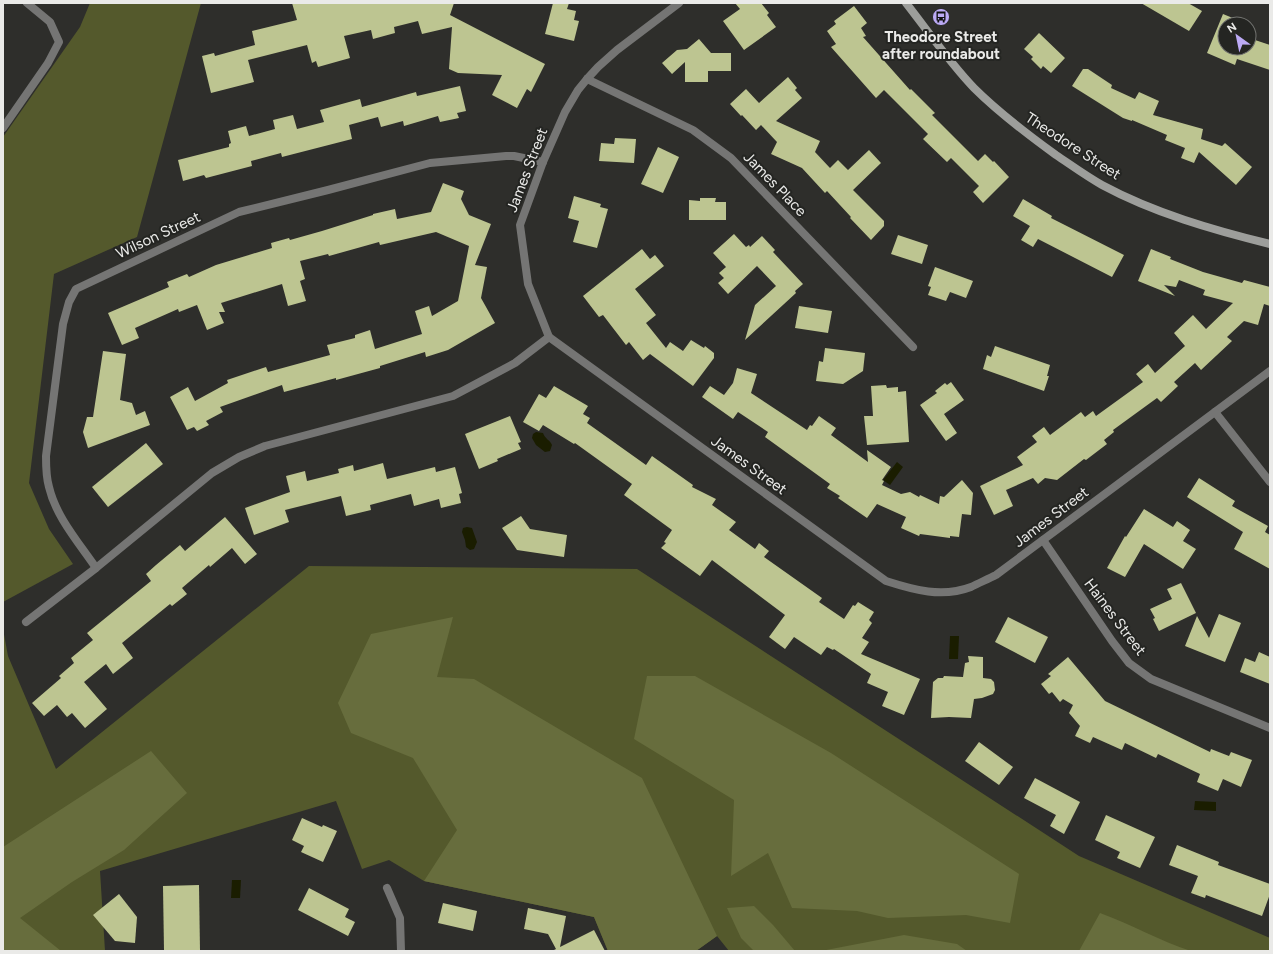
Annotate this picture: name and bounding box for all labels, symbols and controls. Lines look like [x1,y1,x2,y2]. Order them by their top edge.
bus stop icon: Theodore Street after roundabout [931,7,951,27]
north arrow [1217,16,1257,56]
text: N [1225,20,1239,36]
place label: Theodore Street after roundabout [882,28,1000,63]
street label: Theodore Street [1022,108,1124,184]
street label: James Street [503,125,551,215]
street label: James Place [740,148,810,220]
street label: Wilson Street [113,207,203,262]
street label: James Street [708,432,791,499]
street label: James Street [1010,483,1092,551]
street label: Haines Street [1080,575,1150,659]

